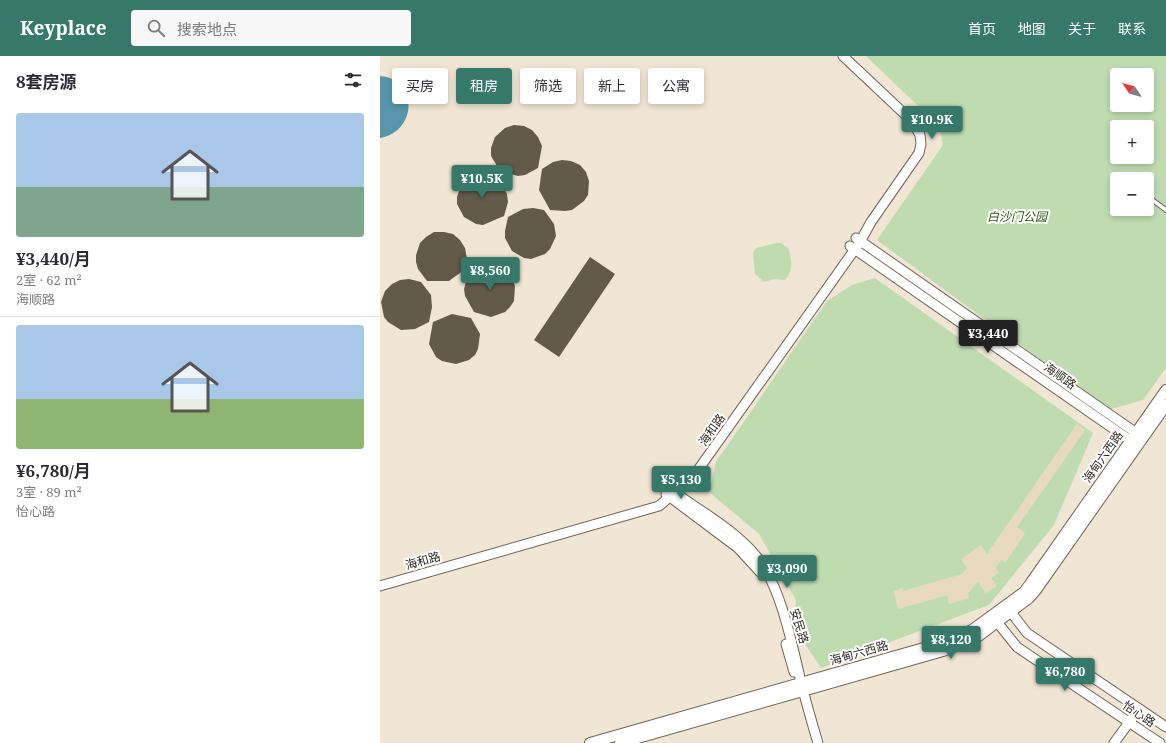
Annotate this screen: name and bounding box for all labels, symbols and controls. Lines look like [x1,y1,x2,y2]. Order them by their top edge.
search box [131,10,411,46]
text: Keyplace [20,15,107,41]
icon: search [145,17,167,39]
text: 搜索地点 [177,19,237,39]
text: 首页 [968,19,996,38]
text: 地图 [1018,19,1046,38]
text: 关于 [1068,19,1096,38]
text: 联系 [1118,19,1146,38]
chip: 买房 [392,68,448,104]
chip: 租房 [456,68,512,104]
chip: 筛选 [520,68,576,104]
chip: 新上 [584,68,640,104]
chip: 公寓 [648,68,704,104]
north arrow [1110,68,1154,112]
map controls [1110,68,1154,216]
icon: filters [342,69,364,91]
text: 8套房源 [16,70,77,93]
pin: ¥10.9K [899,106,965,140]
text: ¥10.9K [911,110,953,128]
button: + [1110,120,1154,164]
icon: home [154,139,226,211]
pin: ¥10.5K [449,165,515,199]
text: ¥10.5K [461,169,503,187]
button: − [1110,172,1154,216]
park label: 白沙门公园 [987,208,1049,225]
text: ¥3,440/月 [16,247,91,270]
pin: ¥8,560 [457,257,523,291]
text: ¥8,560 [470,261,510,279]
text: 2室 · 62 m² [16,271,82,289]
text: 海顺路 [16,290,55,308]
pin: ¥3,440 [955,320,1021,354]
text: ¥3,440 [968,324,1008,342]
icon: home [154,351,226,423]
street label: 海顺路 [1041,358,1080,393]
street label: 海和路 [694,410,729,449]
street label: 海甸六西路 [1078,427,1127,486]
text: ¥6,780/月 [16,459,91,482]
pin: ¥5,130 [648,466,714,500]
text: ¥5,130 [661,470,701,488]
text: 3室 · 89 m² [16,483,82,501]
text: 怡心路 [16,502,55,520]
street label: 海和路 [403,547,443,574]
pin: ¥3,090 [754,555,820,589]
text: ¥3,090 [767,559,807,577]
street label: 安民路 [786,606,813,646]
pin: ¥8,120 [918,626,984,660]
text: ¥8,120 [931,630,971,648]
street label: 海甸六西路 [828,636,890,669]
pin: ¥6,780 [1032,658,1098,692]
text: ¥6,780 [1045,662,1085,680]
street label: 怡心路 [1120,696,1159,731]

